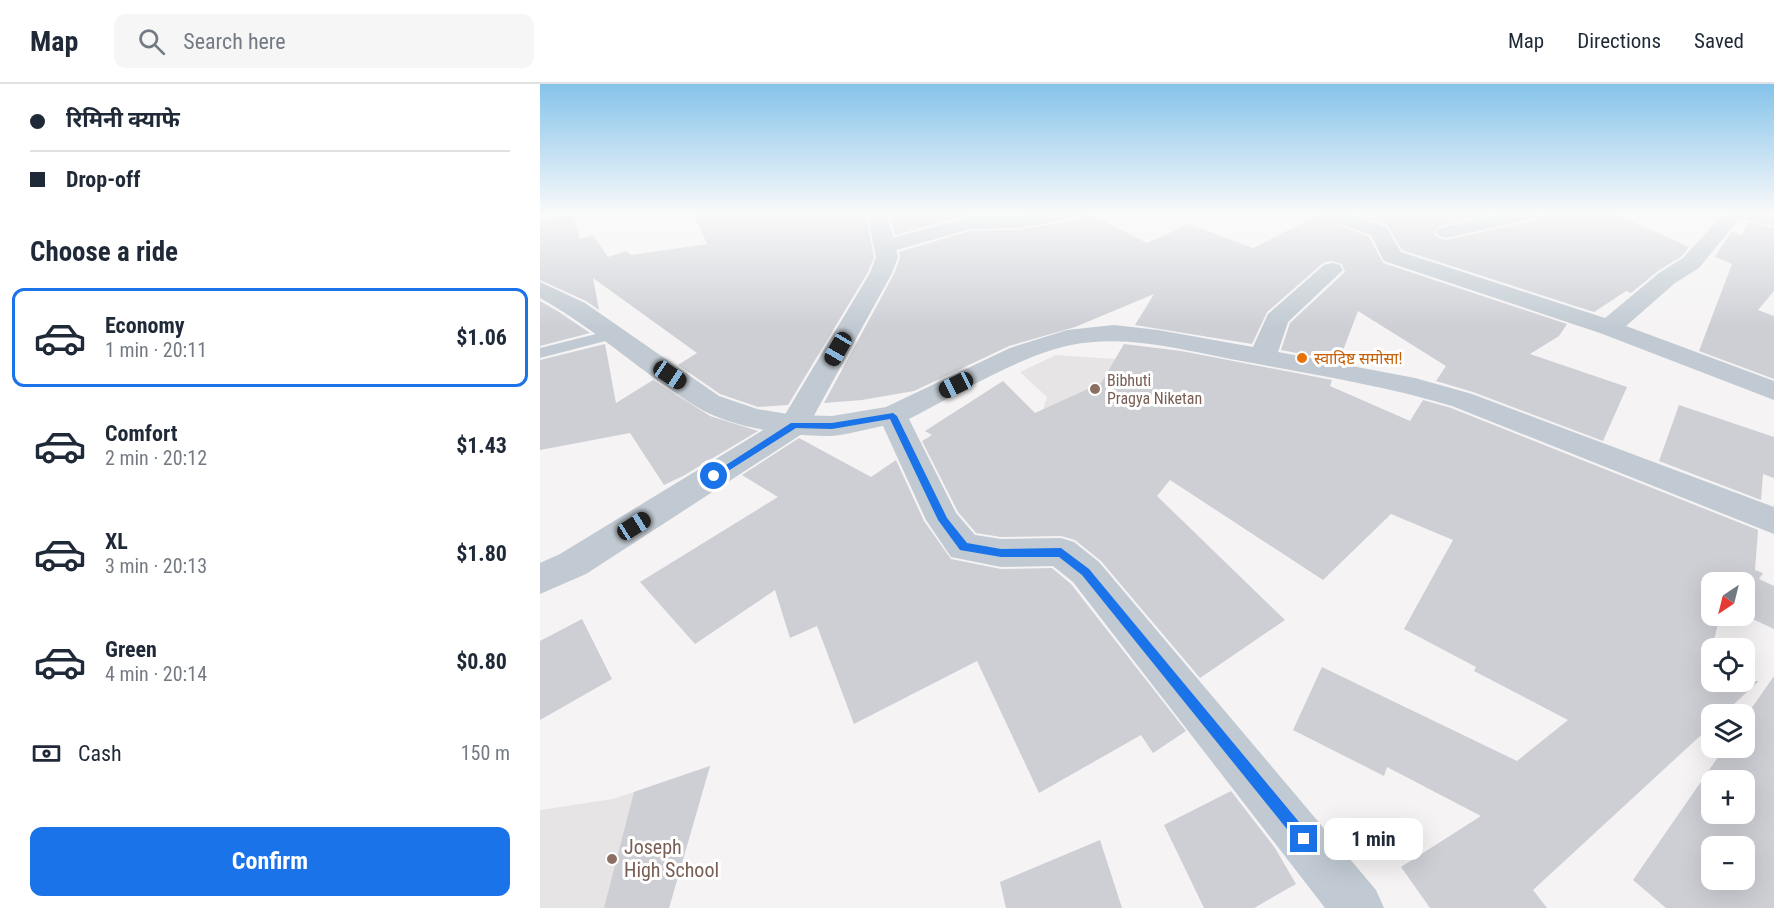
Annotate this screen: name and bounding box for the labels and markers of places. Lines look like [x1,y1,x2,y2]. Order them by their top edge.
place label: स्वादिष्ट समोसा! [1314,349,1402,368]
marker: स्वादिष्ट समोसा! [1295,351,1309,365]
place label: Bibhuti Pragya Niketan [1107,371,1202,408]
marker: Bibhuti Pragya Niketan [1088,382,1102,396]
place label: Joseph High School [624,835,719,882]
marker: Joseph High School [605,852,619,866]

